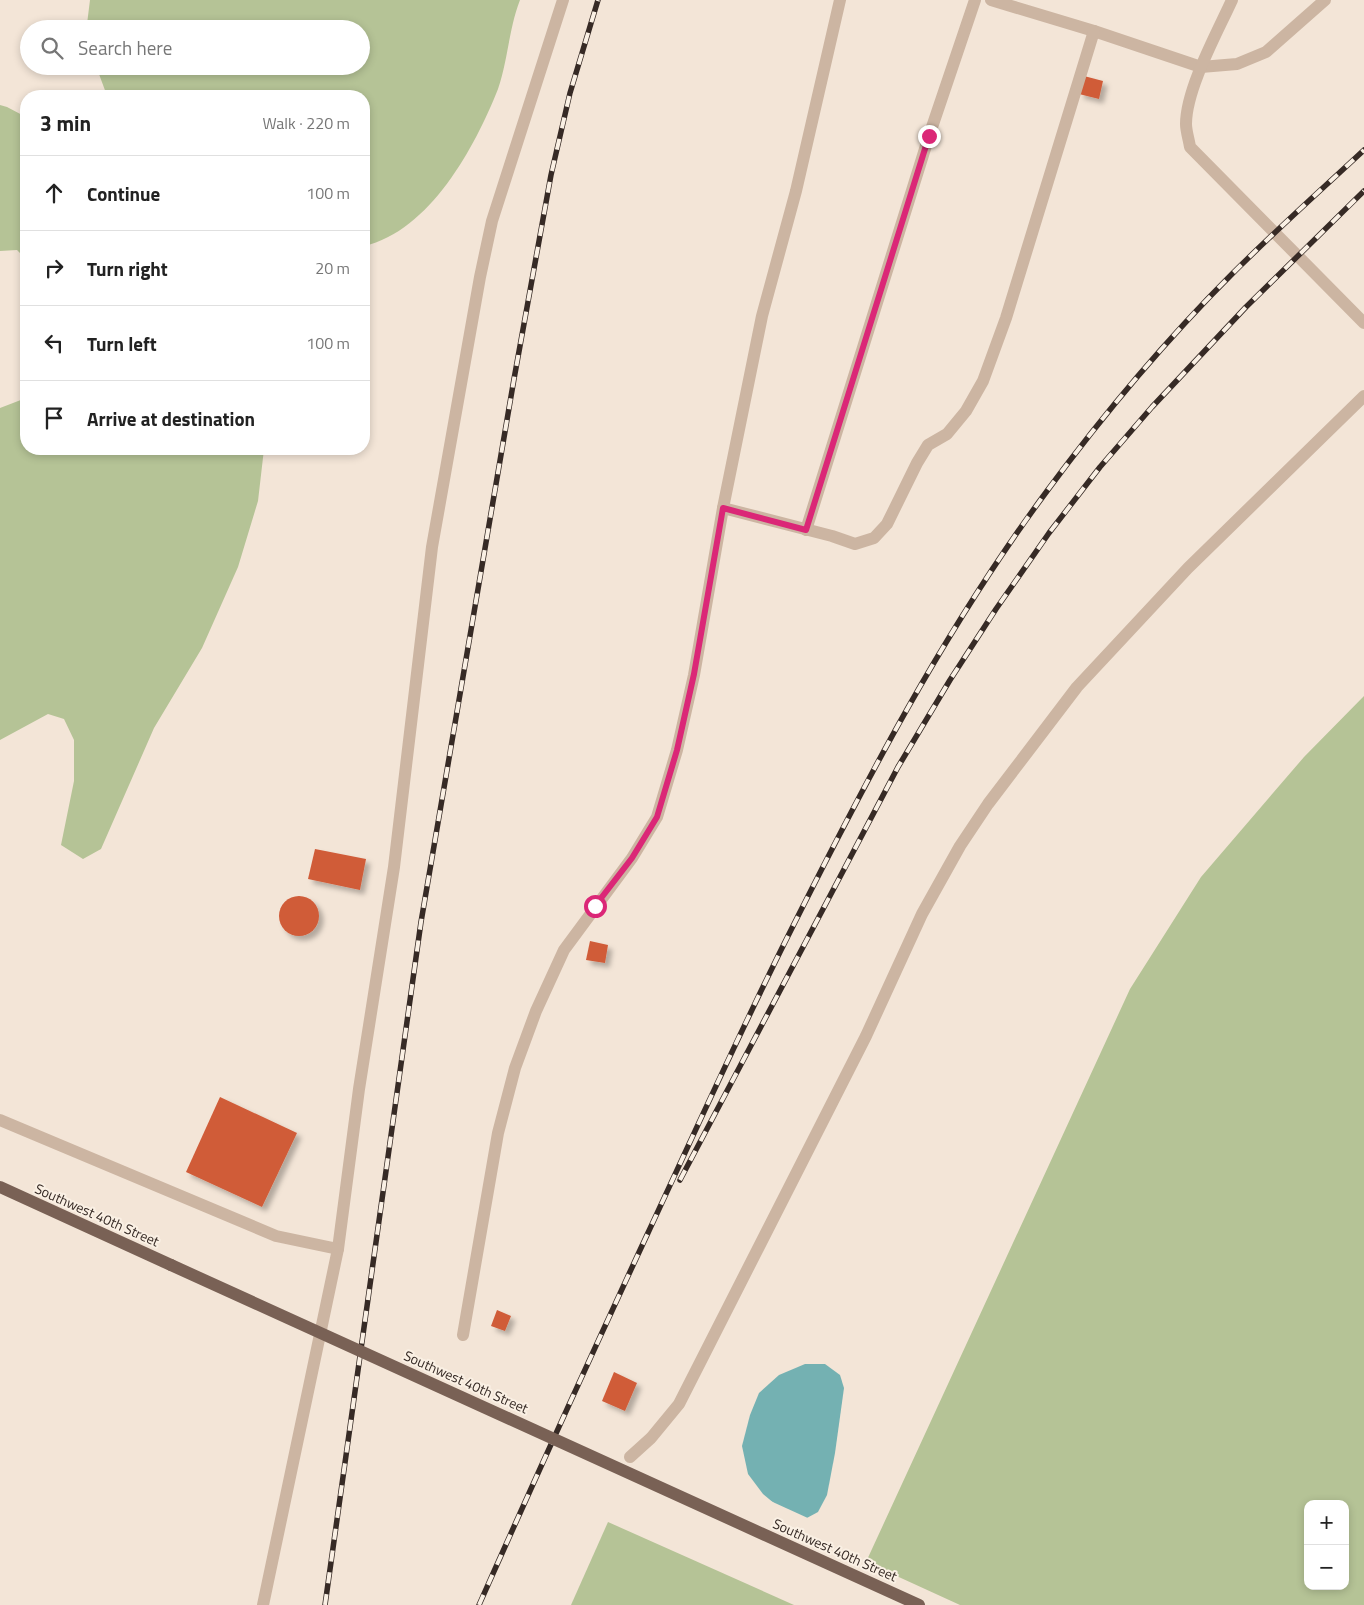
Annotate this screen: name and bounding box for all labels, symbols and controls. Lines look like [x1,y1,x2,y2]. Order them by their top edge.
search box [20,20,370,75]
text: Search here [78,33,172,62]
icon: search [38,34,66,62]
text: 3 min [40,107,91,139]
text: Walk · 220 m [262,111,350,135]
route end [918,125,941,148]
icon: ahead [40,179,68,207]
text: Continue [87,179,160,208]
text: 100 m [306,181,350,205]
icon: right [40,254,68,282]
text: Turn right [87,254,168,283]
text: 20 m [315,256,350,280]
icon: left [40,329,68,357]
text: Turn left [87,329,157,358]
text: 100 m [306,331,350,355]
icon: arrive [40,404,68,432]
text: Arrive at destination [87,404,255,433]
route start [584,895,607,918]
street label: Southwest 40th Street [32,1178,163,1251]
street label: Southwest 40th Street [401,1345,532,1418]
map controls [1304,1500,1349,1590]
button: + [1304,1500,1349,1545]
street label: Southwest 40th Street [770,1513,901,1586]
button: − [1304,1545,1349,1590]

